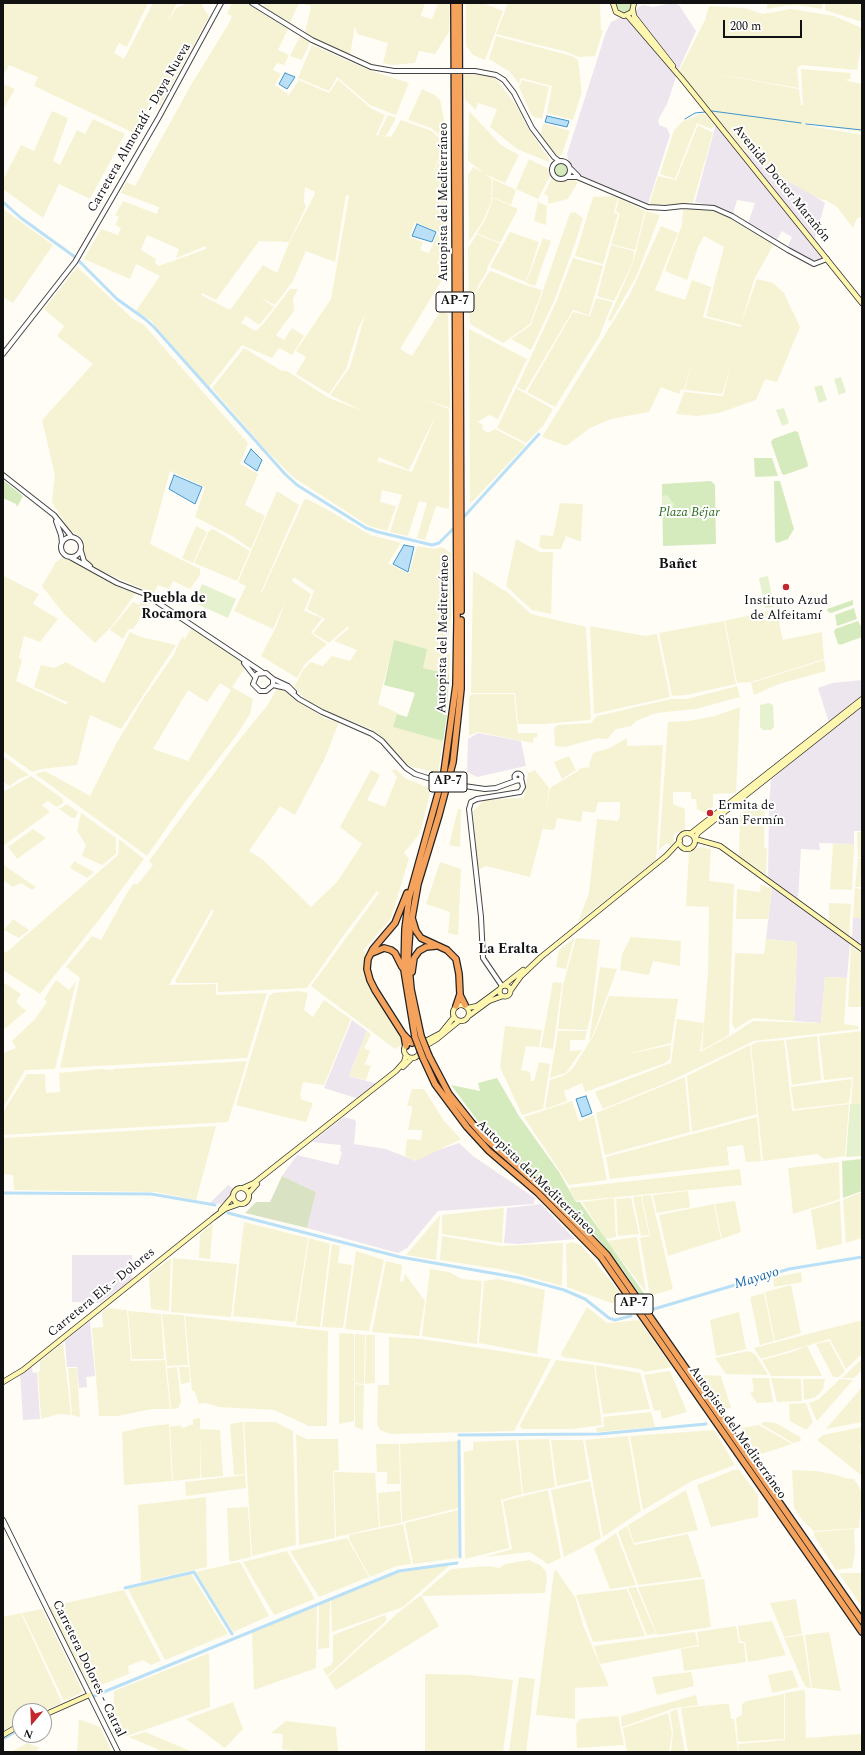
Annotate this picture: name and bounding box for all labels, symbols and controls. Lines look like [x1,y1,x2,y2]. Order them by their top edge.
scale bar [725,12,804,38]
text: 200 m [730,17,761,36]
street label: Carretera Almoradí - Daya Nueva [85,41,195,215]
street label: Avenida Doctor Marañón [729,122,833,246]
street label: Autopista del Mediterráneo [436,123,452,281]
road number: AP-7 [436,292,474,312]
park label: Plaza Béjar [658,505,720,521]
street label: Autopista del Mediterráneo [435,554,453,714]
district label: Bañet [659,557,697,573]
marker: Instituto Azud de Alfeitamí [781,582,791,592]
district label: Puebla de Rocamora [141,591,207,624]
place label: Instituto Azud de Alfeitamí [744,593,828,624]
road number: AP-7 [429,772,467,792]
place label: Ermita de San Fermín [718,798,784,829]
marker: Ermita de San Fermín [705,808,715,818]
district label: La Eralta [478,942,538,958]
street label: Autopista del Mediterráneo [472,1117,598,1239]
street label: Carretera Elx - Dolores [45,1245,159,1341]
water label: Mayayo [733,1264,781,1294]
road number: AP-7 [615,1294,653,1314]
street label: Autopista del Mediterráneo [685,1363,789,1503]
street label: Carretera Dolores - Catral [48,1598,128,1740]
north arrow [12,1703,52,1743]
text: N [21,1724,35,1743]

